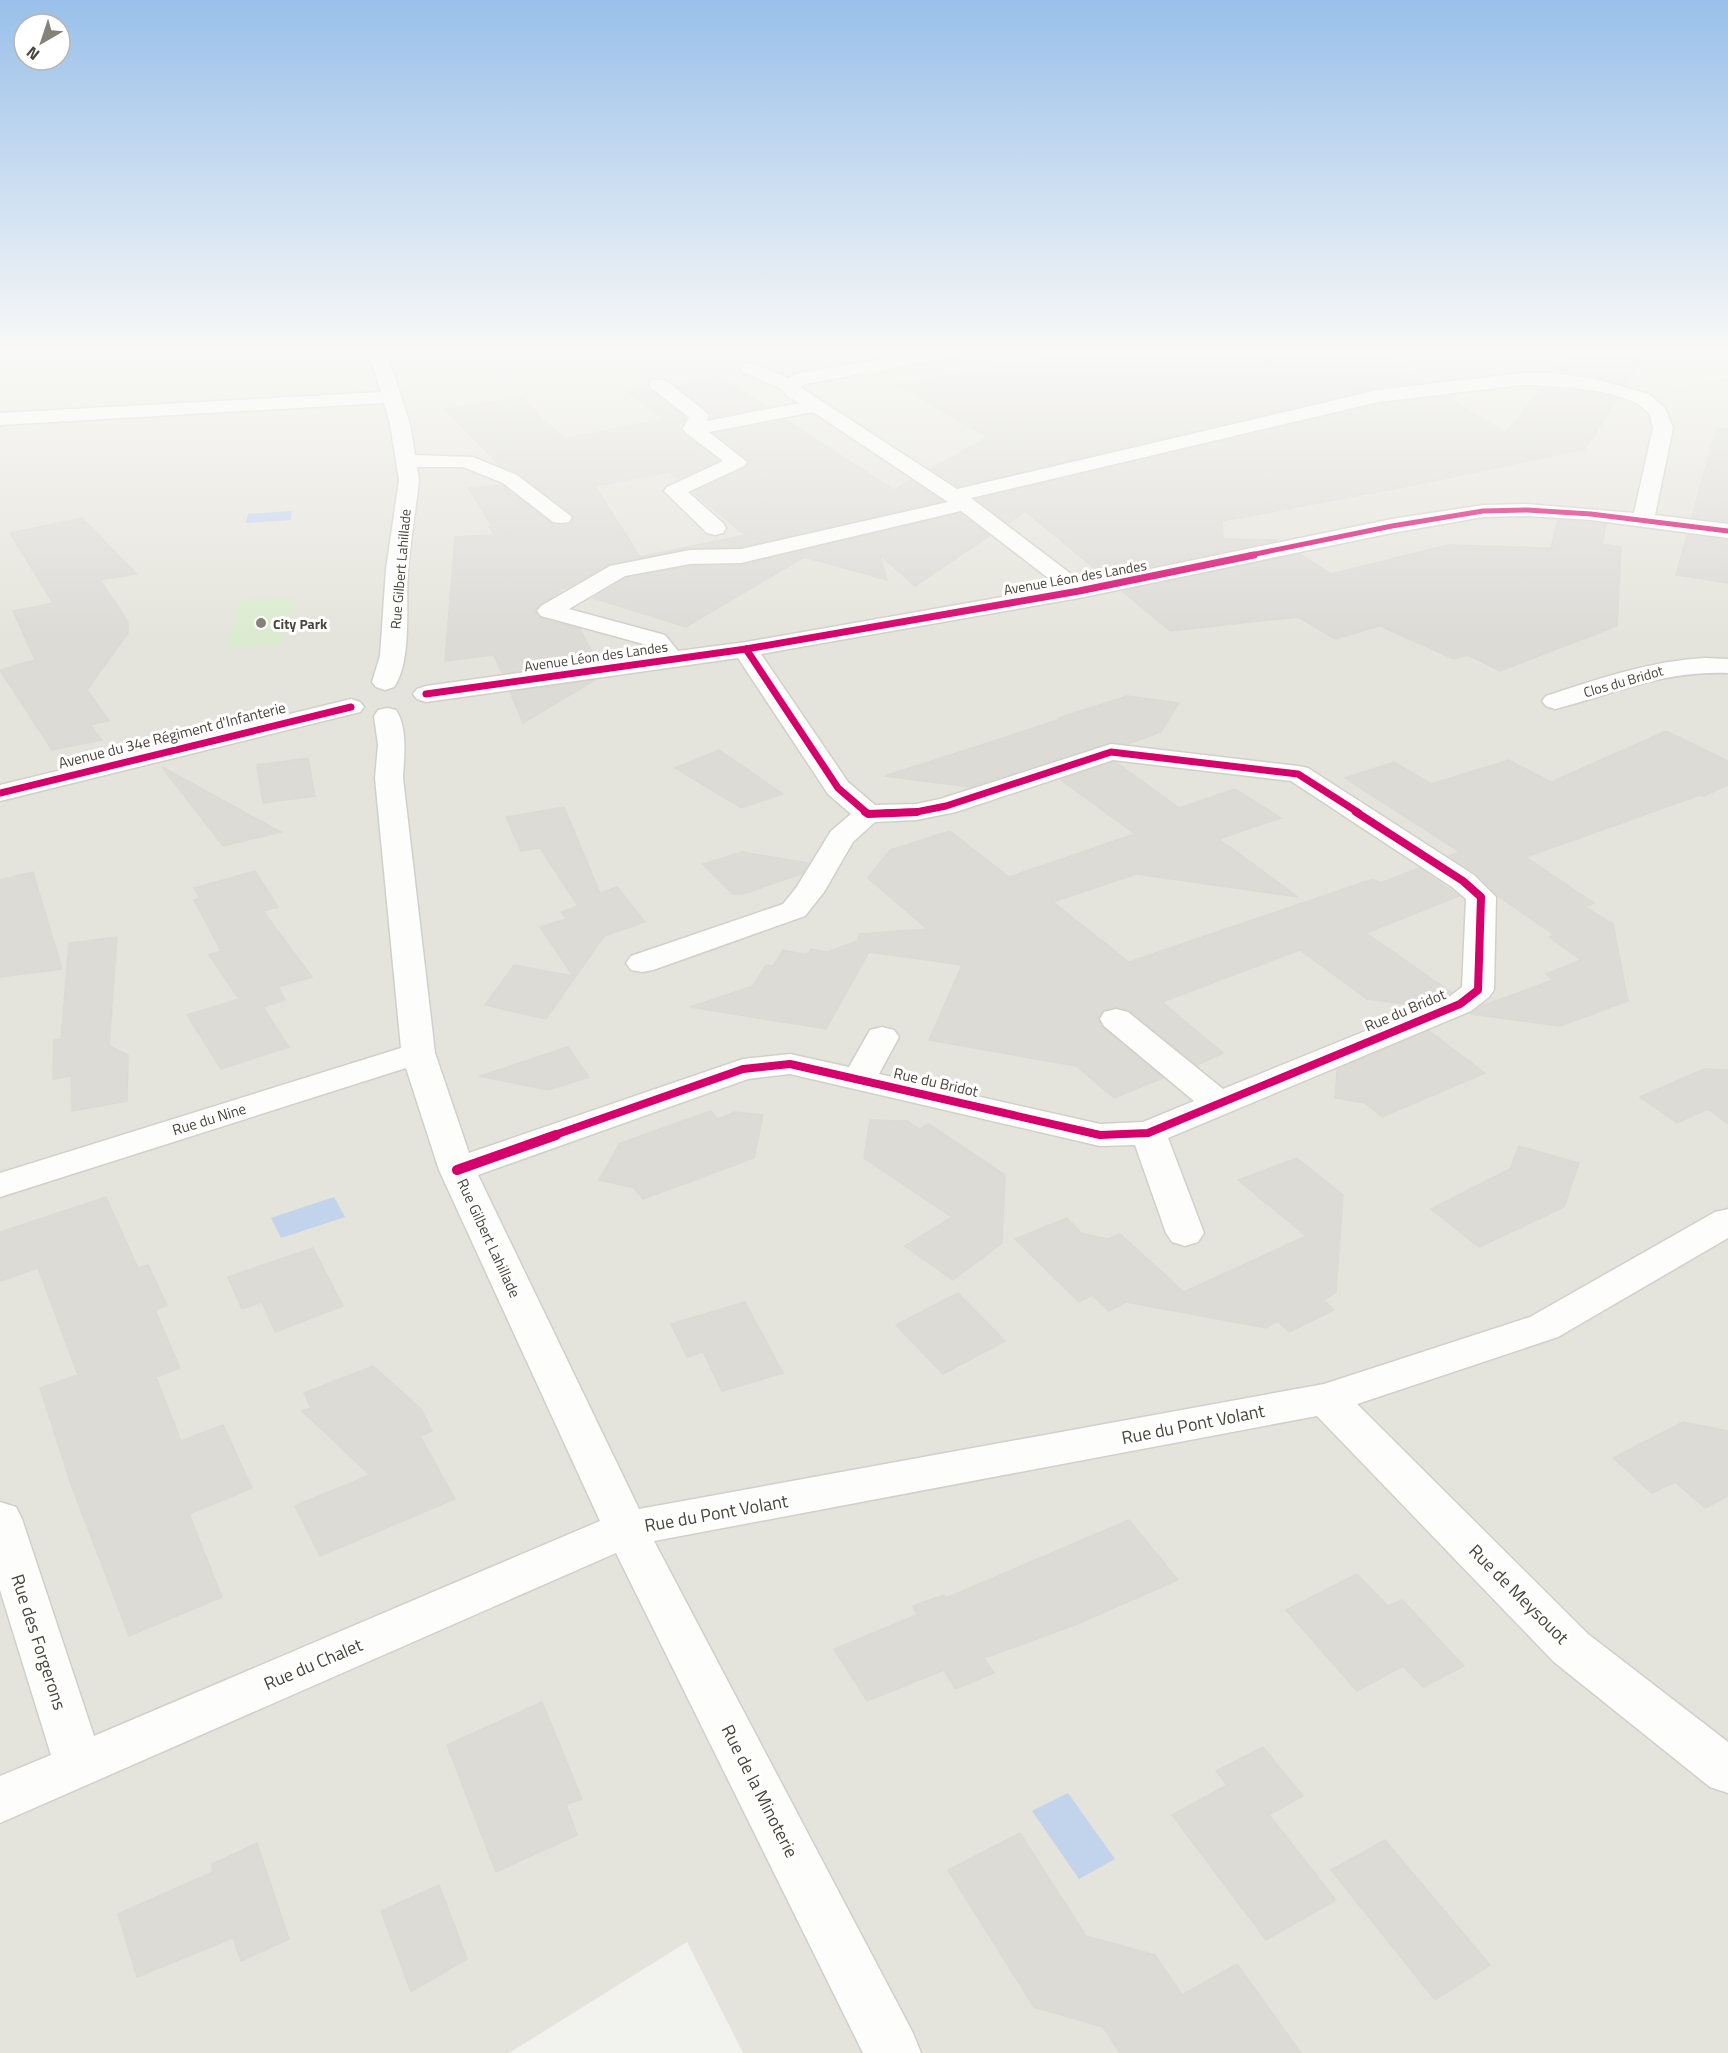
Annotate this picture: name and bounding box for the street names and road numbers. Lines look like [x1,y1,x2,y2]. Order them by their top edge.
street label: Rue Gilbert Lahillade [384,508,416,630]
street label: Avenue Léon des Landes [1002,554,1148,600]
street label: Avenue Léon des Landes [523,636,669,676]
street label: Clos du Bridot [1581,660,1665,702]
street label: Avenue du 34e Régiment d'Infanterie [56,696,288,774]
street label: Rue du Bridot [1361,982,1450,1037]
street label: Rue du Bridot [892,1061,981,1103]
street label: Rue du Nine [169,1097,249,1141]
street label: Rue Gilbert Lahillade [451,1175,527,1301]
street label: Rue du Pont Volant [1119,1397,1268,1451]
street label: Rue du Pont Volant [642,1487,791,1539]
street label: Rue de Meysouot [1463,1538,1576,1651]
street label: Rue des Forgerons [4,1571,74,1713]
street label: Rue du Chalet [260,1631,367,1697]
street label: Rue de la Minoterie [715,1720,805,1862]

